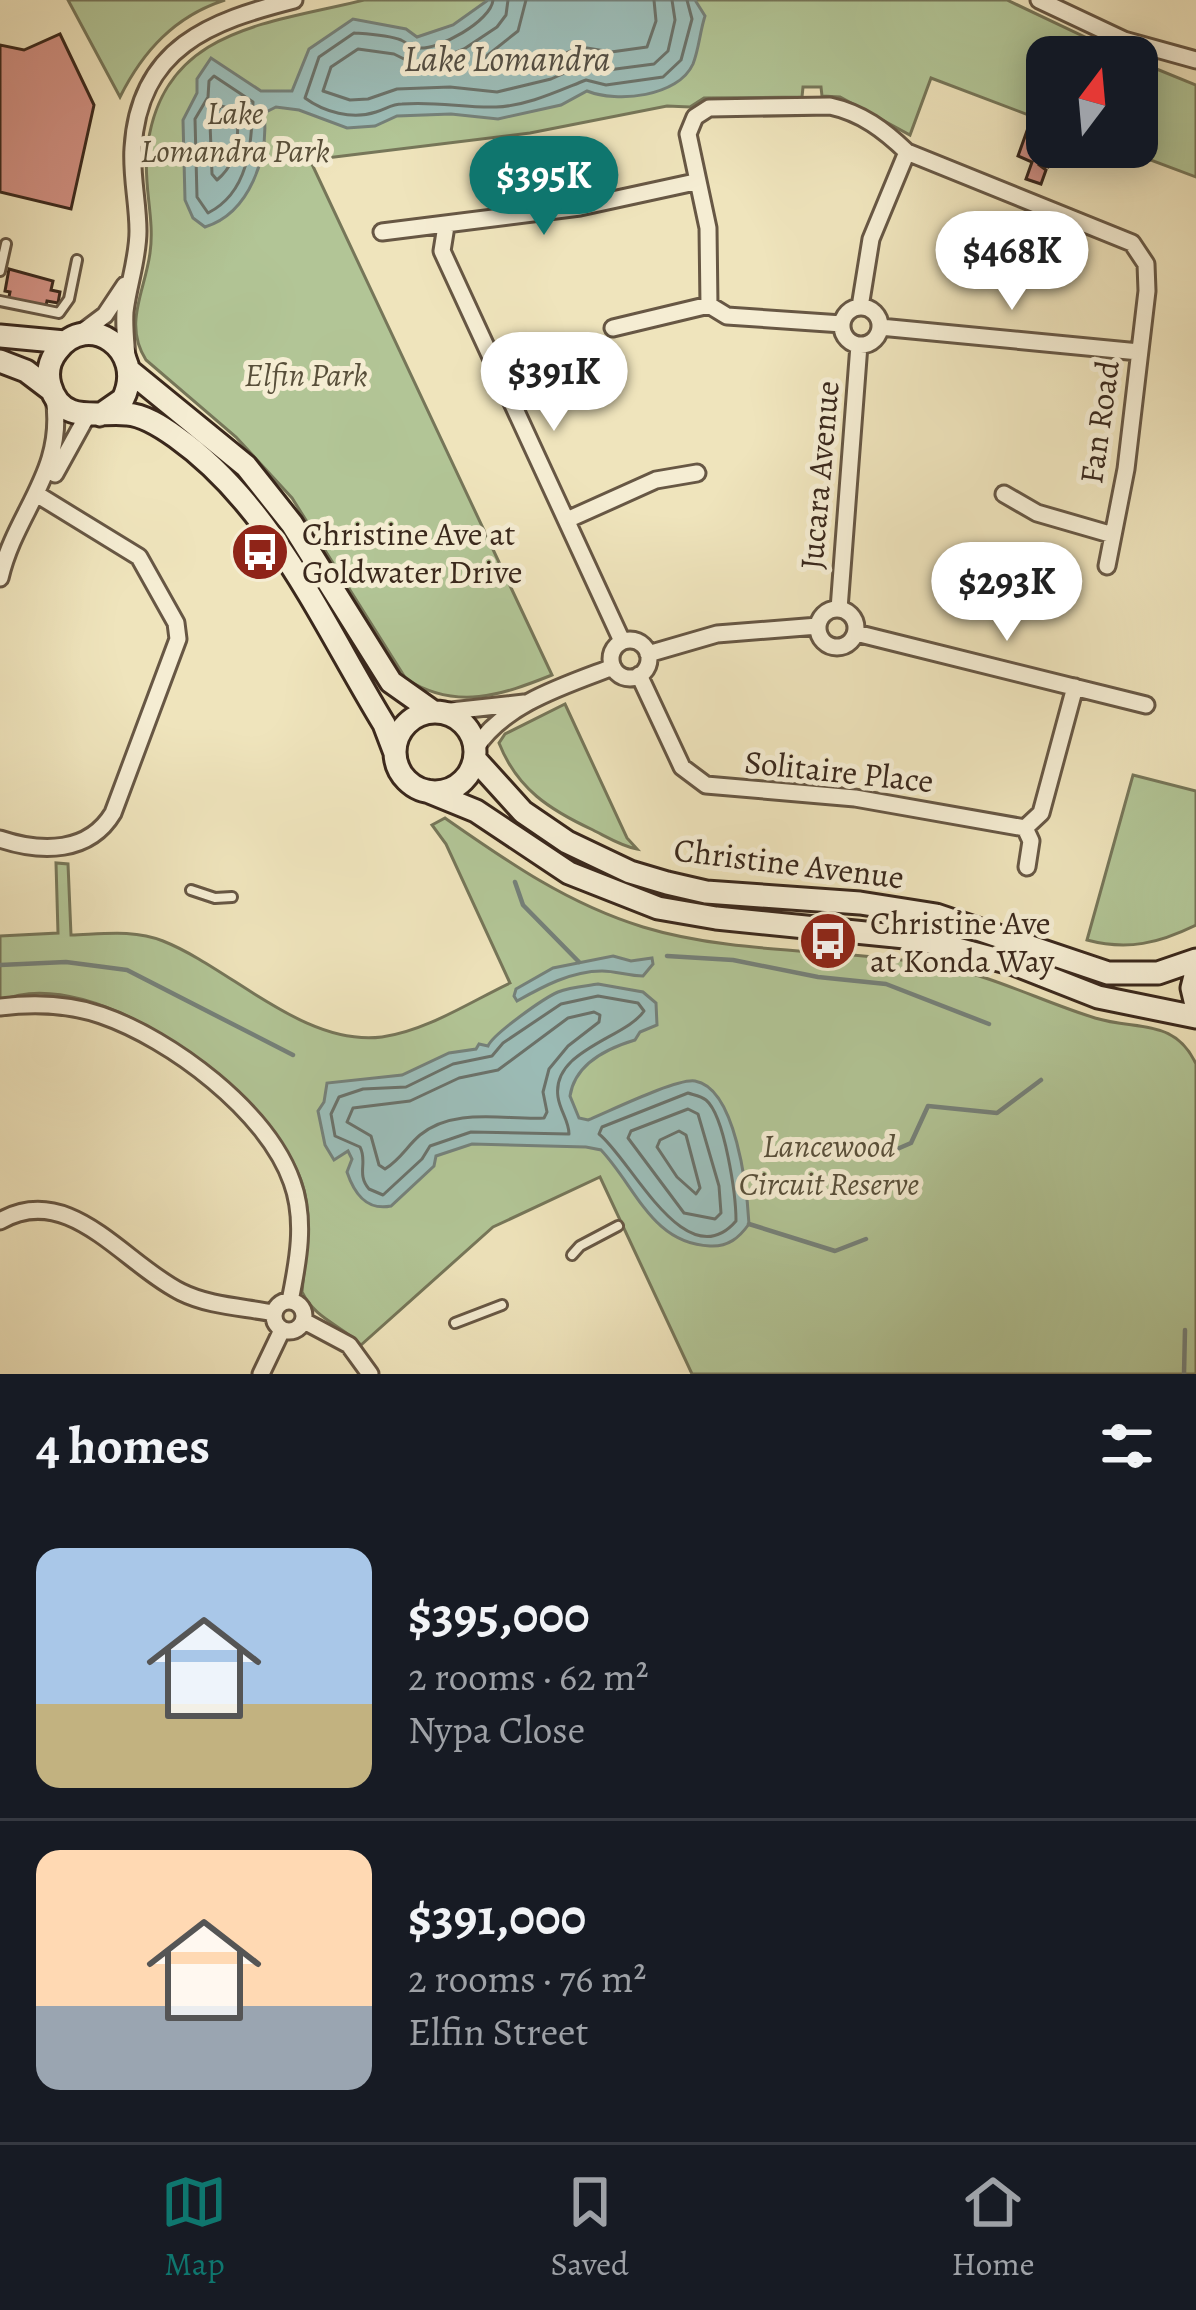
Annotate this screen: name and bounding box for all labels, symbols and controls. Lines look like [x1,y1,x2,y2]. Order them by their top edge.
water label: Lake Lomandra [404,34,610,83]
north arrow [1026,36,1158,168]
map controls [1026,36,1158,168]
park label: Lake Lomandra Park [140,90,330,173]
pin: $395K [460,136,628,238]
text: $395K [496,148,592,201]
pin: $468K [928,211,1096,313]
text: $468K [962,223,1062,276]
pin: $391K [470,332,638,434]
text: $391K [508,344,600,397]
park label: Elfin Park [244,352,368,397]
street label: Fan Road [1068,357,1130,487]
street label: Jucara Avenue [788,379,850,571]
place label: Christine Ave at Goldwater Drive [302,511,523,594]
bus stop icon: Christine Ave at Goldwater Drive [229,521,291,583]
pin: $293K [923,542,1091,644]
text: $293K [958,554,1056,607]
street label: Solitaire Place [742,739,936,803]
street label: Christine Avenue [671,827,907,899]
place label: Christine Ave at Konda Way [870,900,1055,983]
bus stop icon: Christine Ave at Konda Way [797,910,859,972]
park label: Lancewood Circuit Reserve [739,1123,919,1206]
text: 4 homes [36,1411,210,1481]
icon: filters [1094,1413,1160,1479]
text: $395,000 [408,1580,590,1650]
icon: home [132,1596,276,1740]
text: 2 rooms · 62 m² [408,1650,648,1703]
text: Nypa Close [408,1703,585,1756]
text: $391,000 [408,1882,586,1952]
icon: home [132,1898,276,2042]
text: 2 rooms · 76 m² [408,1952,646,2005]
text: Elfin Street [408,2005,588,2058]
tab: Map [161,2169,227,2286]
tab: Saved [550,2169,629,2286]
tab: Home [952,2169,1035,2286]

